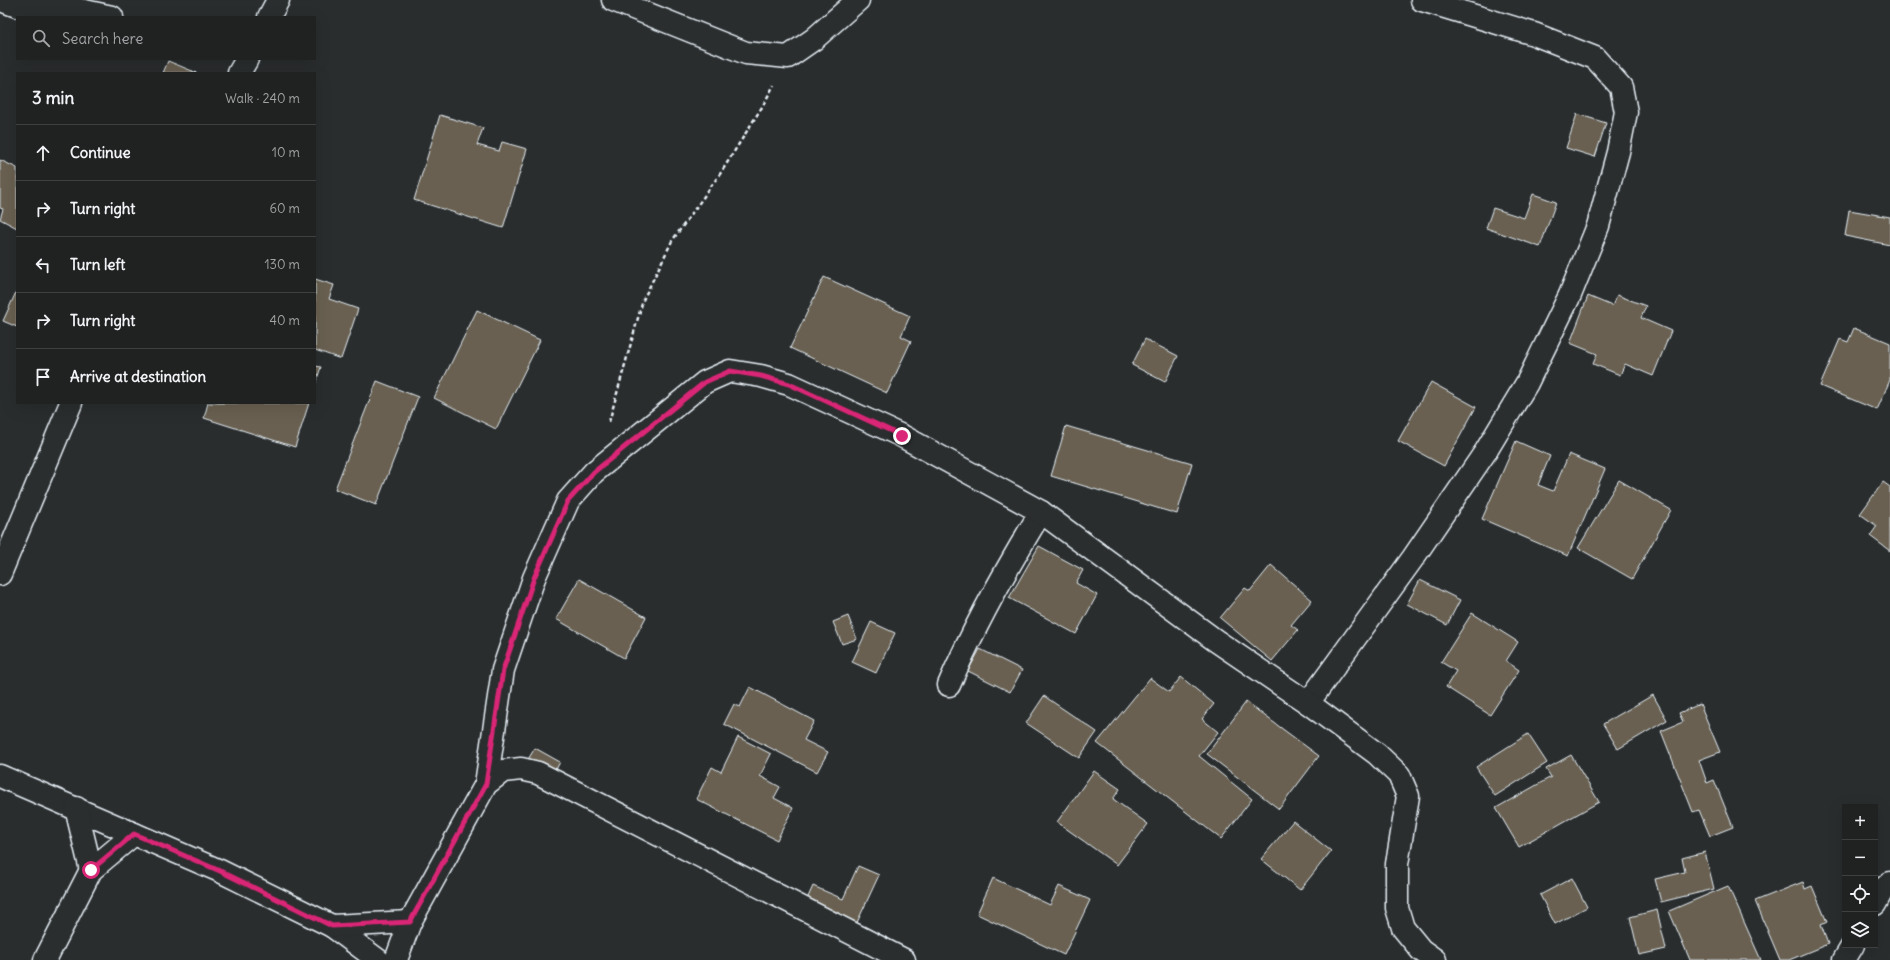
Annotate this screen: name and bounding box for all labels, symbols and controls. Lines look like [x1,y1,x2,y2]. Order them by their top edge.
search box [16,16,316,60]
icon: search [30,27,52,49]
text: Search here [62,29,143,48]
text: 3 min [32,87,74,109]
text: Walk · 240 m [225,90,300,107]
icon: ahead [32,142,54,164]
text: Continue [70,143,131,162]
text: 10 m [272,144,300,161]
icon: right [32,198,54,220]
text: Turn right [70,199,135,218]
text: 60 m [269,200,300,217]
icon: left [32,254,54,276]
text: Turn left [70,255,125,274]
text: 130 m [264,256,300,273]
icon: right [32,310,54,332]
text: Turn right [70,311,135,330]
text: 40 m [269,312,300,329]
icon: arrive [32,366,54,388]
text: Arrive at destination [70,367,206,386]
route end [893,427,911,445]
map controls [1842,804,1878,948]
button: + [1842,804,1878,840]
button: − [1842,840,1878,876]
route start [82,861,100,879]
button: locate [1842,876,1878,912]
button: layers [1842,912,1878,948]

